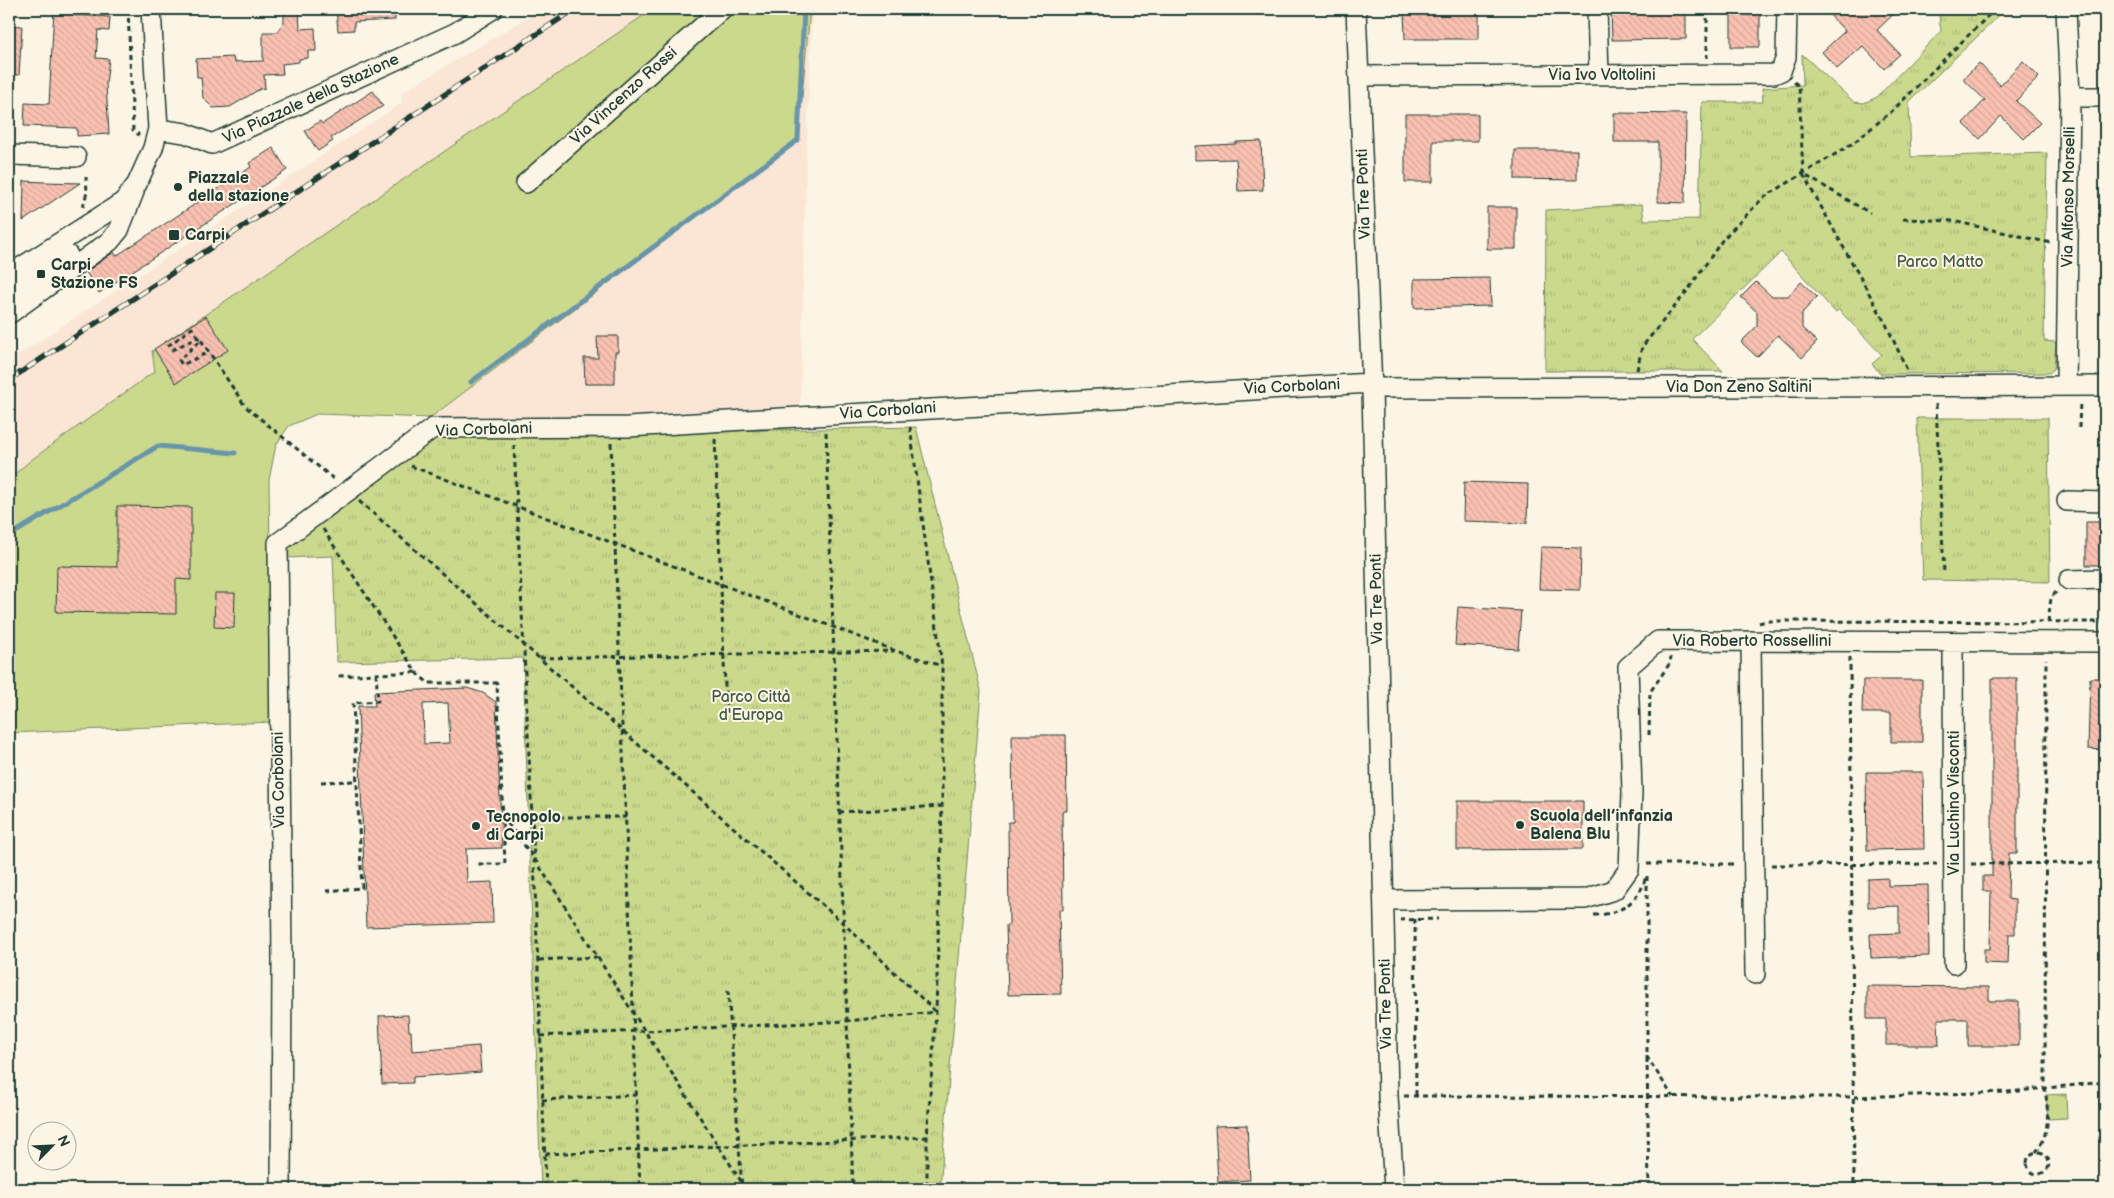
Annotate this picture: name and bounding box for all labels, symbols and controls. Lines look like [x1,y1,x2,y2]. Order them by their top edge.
street label: Via Vincenzo Rossi [567,43,681,149]
street label: Via Piazzale della Stazione [220,50,403,148]
street label: Via Ivo Voltolini [1548,66,1656,85]
street label: Via Alfonso Morselli [2058,126,2080,268]
street label: Via Tre Ponti [1353,148,1375,240]
place label: Piazzale della stazione [188,169,289,206]
marker: Piazzale della stazione [172,181,184,193]
place label: Carpi [185,226,225,245]
marker: Carpi [167,228,181,242]
park label: Parco Matto [1896,253,1984,272]
place label: Carpi Stazione FS [51,256,138,293]
marker: Carpi Stazione FS [35,268,47,280]
street label: Via Corbolani [1243,375,1341,399]
street label: Via Don Zeno Saltini [1666,378,1812,397]
street label: Via Corbolani [839,398,937,424]
street label: Via Corbolani [435,419,533,441]
street label: Via Tre Ponti [1367,553,1387,645]
street label: Via Roberto Rossellini [1672,632,1832,651]
park label: Parco Città d'Europa [711,688,791,725]
street label: Via Luchino Visconti [1945,730,1964,876]
street label: Via Corbolani [269,732,289,828]
place label: Scuola dell’infanzia Balena Blu [1530,807,1673,844]
place label: Tecnopolo di Carpi [486,808,561,845]
marker: Scuola dell’infanzia Balena Blu [1514,819,1526,831]
marker: Tecnopolo di Carpi [470,820,482,832]
street label: Via Tre Ponti [1376,958,1396,1050]
north arrow [28,1120,78,1170]
text: N [54,1133,73,1149]

